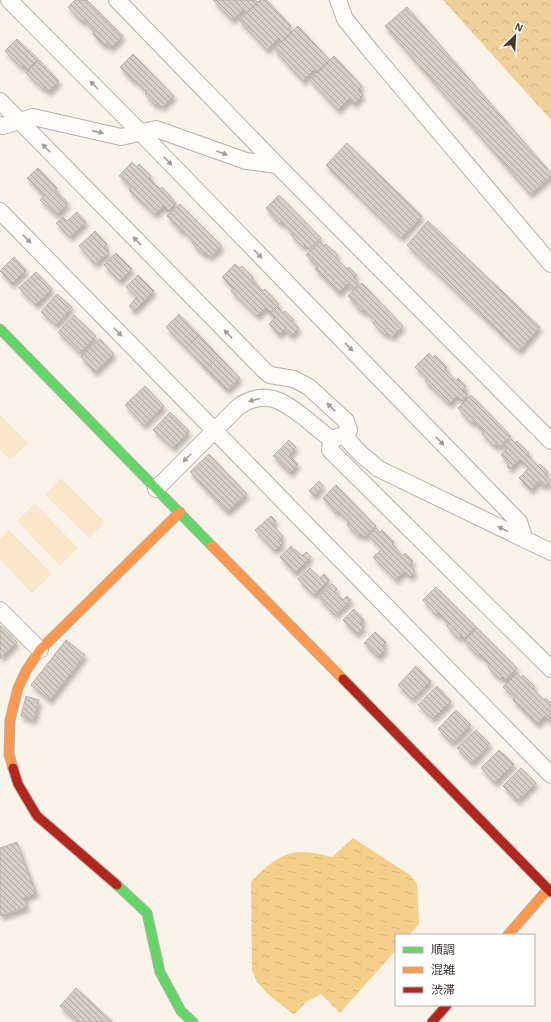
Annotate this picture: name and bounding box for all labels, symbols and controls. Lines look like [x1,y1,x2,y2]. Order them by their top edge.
north arrow [495,16,535,56]
text: N [513,21,525,34]
one-way arrow [89,80,98,90]
one-way arrow [92,130,104,136]
one-way arrow [41,143,51,153]
one-way arrow [217,150,229,156]
one-way arrow [163,156,173,166]
one-way arrow [22,234,32,244]
one-way arrow [132,236,142,246]
one-way arrow [254,249,263,259]
one-way arrow [113,327,123,337]
one-way arrow [223,329,233,339]
one-way arrow [344,342,354,352]
one-way arrow [247,397,259,403]
one-way arrow [326,402,336,412]
one-way arrow [435,436,444,446]
one-way arrow [182,454,192,463]
one-way arrow [497,526,509,532]
legend [395,934,535,1006]
text: 順調 [431,944,455,956]
text: 混雑 [431,963,455,976]
text: 渋滞 [431,984,455,996]

